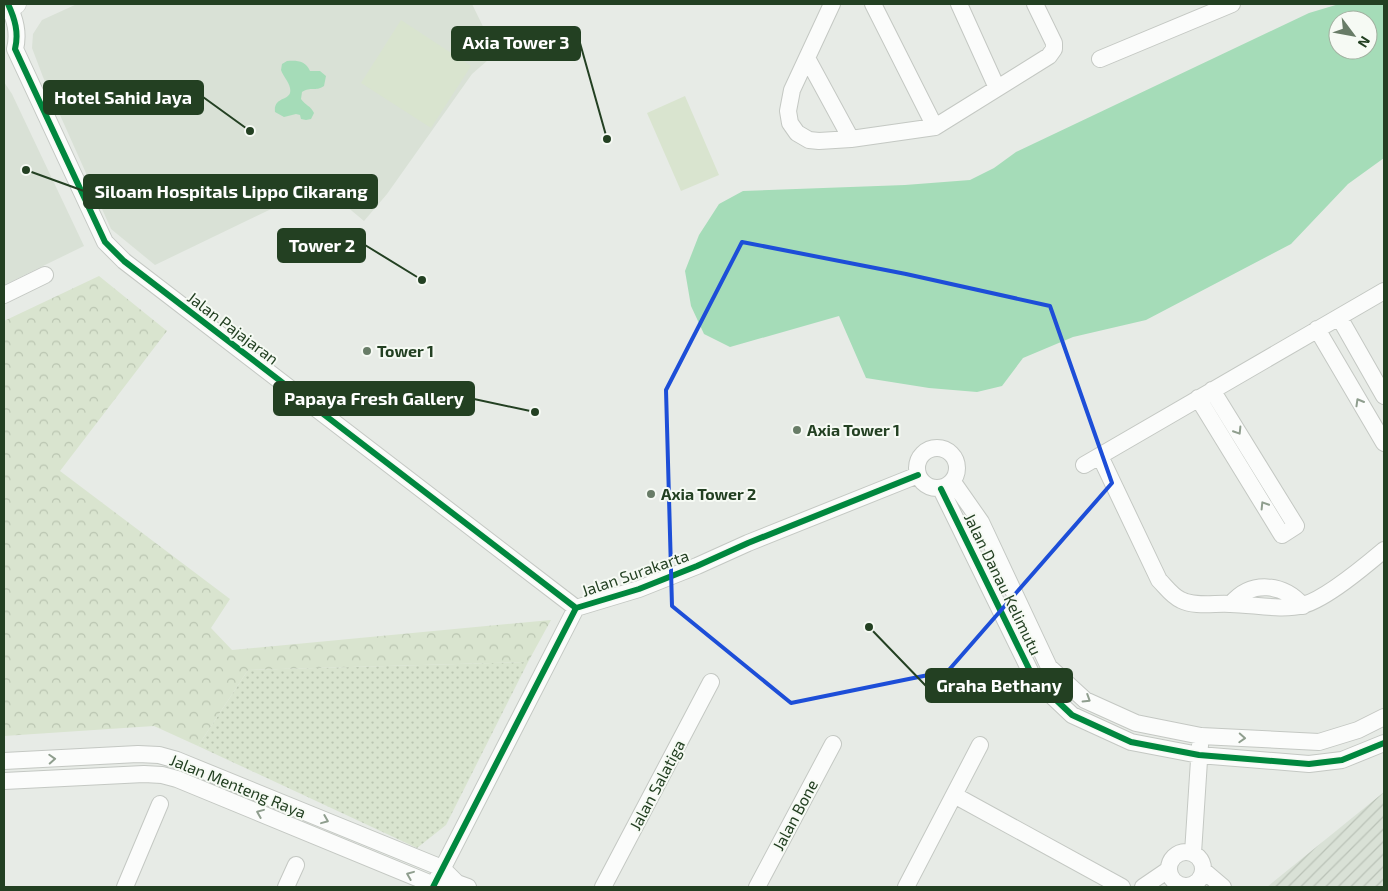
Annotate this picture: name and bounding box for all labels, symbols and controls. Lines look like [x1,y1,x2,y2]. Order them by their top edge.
north arrow [1328,10,1378,60]
callout: Axia Tower 3 [452,27,580,60]
text: Axia Tower 3 [462,31,570,53]
text: N [1355,33,1374,51]
callout: Hotel Sahid Jaya [44,81,203,114]
text: Hotel Sahid Jaya [54,86,192,108]
callout: Siloam Hospitals Lippo Cikarang [84,175,377,208]
text: Siloam Hospitals Lippo Cikarang [94,180,368,202]
callout: Tower 2 [278,229,365,262]
text: Tower 2 [289,234,355,256]
street label: Jalan Pajajaran [184,287,282,369]
place label: Tower 1 [377,341,434,360]
marker: Tower 1 [361,345,373,357]
callout: Papaya Fresh Gallery [274,382,474,415]
text: Papaya Fresh Gallery [284,387,465,409]
one-way arrow [1355,398,1365,407]
place label: Axia Tower 1 [807,420,900,439]
marker: Axia Tower 1 [791,424,803,436]
one-way arrow [1232,426,1241,435]
place label: Axia Tower 2 [661,484,756,503]
marker: Axia Tower 2 [645,488,657,500]
one-way arrow [1261,501,1270,510]
street label: Jalan Danau Kelimutu [961,510,1046,658]
street label: Jalan Surakarta [579,545,691,600]
callout: Graha Bethany [926,669,1072,702]
text: Graha Bethany [936,674,1063,696]
one-way arrow [1081,693,1090,703]
one-way arrow [1238,733,1246,744]
street label: Jalan Salatiga [625,736,688,833]
street label: Jalan Menteng Raya [167,750,309,821]
one-way arrow [49,753,57,764]
street label: Jalan Bone [768,776,821,853]
one-way arrow [256,809,265,819]
one-way arrow [320,814,329,825]
one-way arrow [406,871,415,881]

